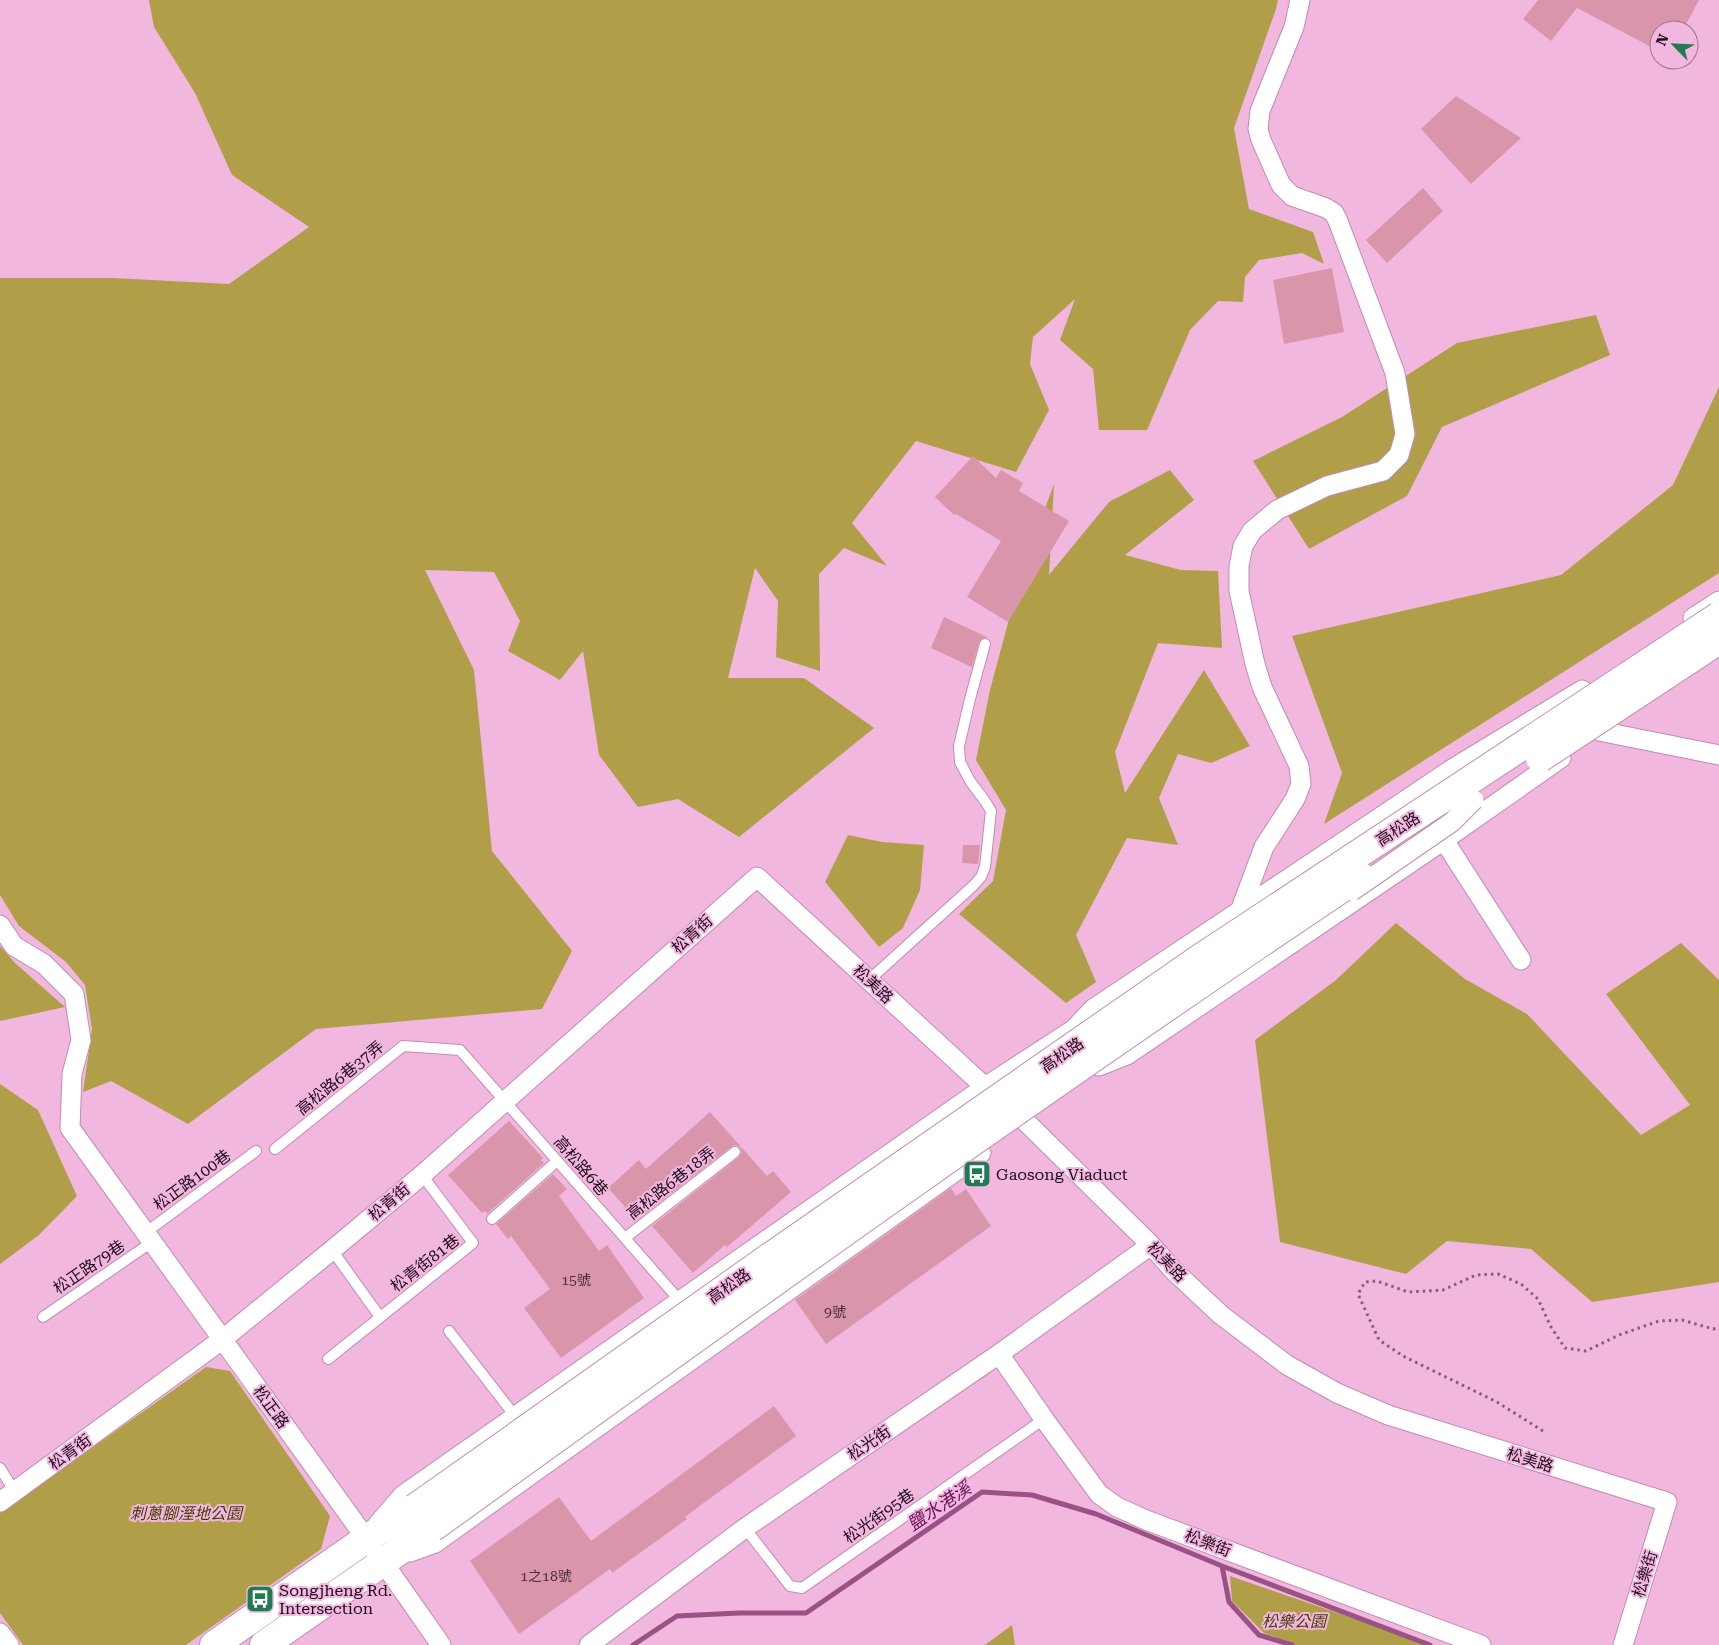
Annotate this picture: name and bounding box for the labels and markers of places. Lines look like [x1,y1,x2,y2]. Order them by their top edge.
bus stop icon: Gaosong Viaduct [962,1159,992,1189]
place label: Gaosong Viaduct [996,1165,1128,1184]
place label: Songjheng Rd. Intersection [279,1581,392,1618]
bus stop icon: Songjheng Rd. Intersection [245,1584,275,1614]

